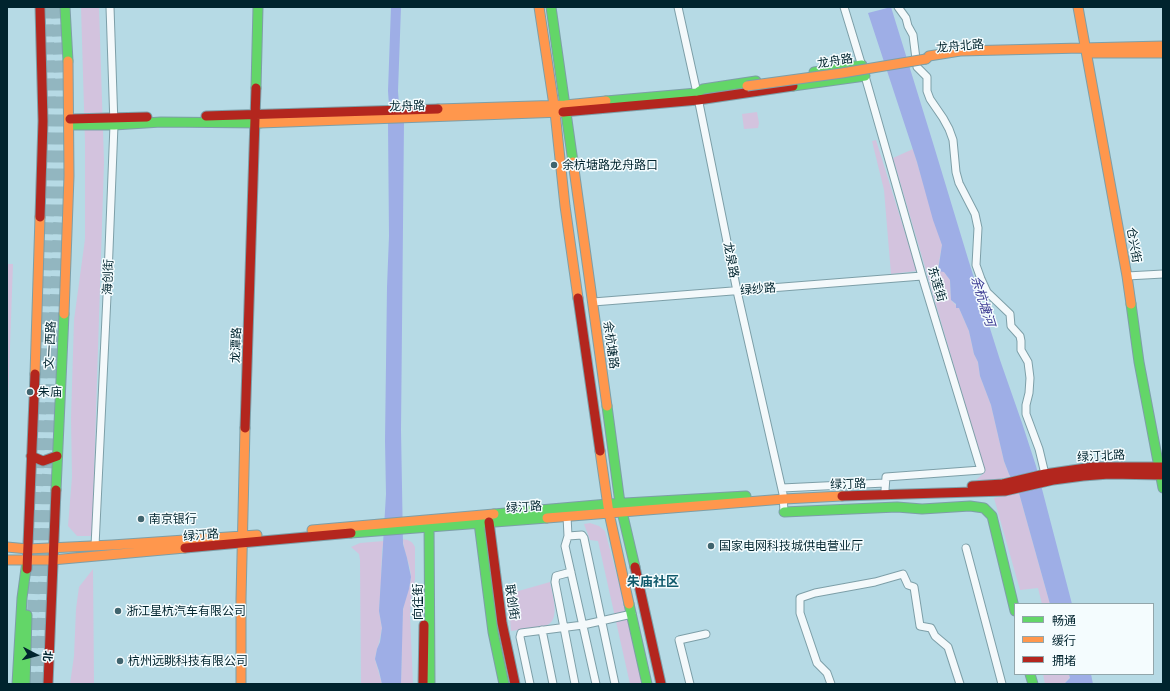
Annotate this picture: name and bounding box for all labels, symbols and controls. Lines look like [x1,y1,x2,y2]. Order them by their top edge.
street label: 龙舟北路 [935,37,985,55]
street label: 龙舟路 [816,51,854,71]
street label: 龙舟路 [389,98,425,114]
place label: 余杭塘路龙舟路口 [562,158,658,172]
marker: 余杭塘路龙舟路口 [549,160,559,170]
street label: 仓兴街 [1124,226,1144,264]
street label: 龙泉路 [720,241,742,279]
street label: 海创街 [100,259,116,295]
street label: 东莲街 [925,265,949,303]
water label: 余杭塘河 [968,274,998,328]
street label: 绿纱路 [739,280,777,298]
street label: 余杭塘路 [601,320,621,370]
street label: 文一西路 [42,321,58,369]
street label: 龙潭路 [228,327,244,363]
place label: 朱庙 [38,385,62,399]
marker: 朱庙 [25,387,35,397]
street label: 绿汀北路 [1077,448,1125,464]
street label: 绿汀路 [830,476,866,492]
street label: 绿汀路 [506,499,542,515]
place label: 南京银行 [149,512,197,526]
marker: 南京银行 [136,514,146,524]
street label: 绿汀路 [182,526,220,544]
place label: 国家电网科技城供电营业厅 [719,539,863,553]
marker: 国家电网科技城供电营业厅 [706,541,716,551]
district label: 朱庙社区 [627,574,679,590]
street label: 联创街 [502,583,522,621]
street label: 向往街 [411,584,425,620]
legend [1014,603,1154,675]
place label: 浙江星杭汽车有限公司 [126,604,246,618]
marker: 浙江星杭汽车有限公司 [113,606,123,616]
text: 畅通 [1052,613,1076,627]
text: 缓行 [1052,633,1076,647]
north arrow [16,635,56,675]
text: 北 [41,650,55,662]
text: 拥堵 [1052,653,1076,667]
place label: 杭州远眺科技有限公司 [128,654,248,668]
marker: 杭州远眺科技有限公司 [115,656,125,666]

